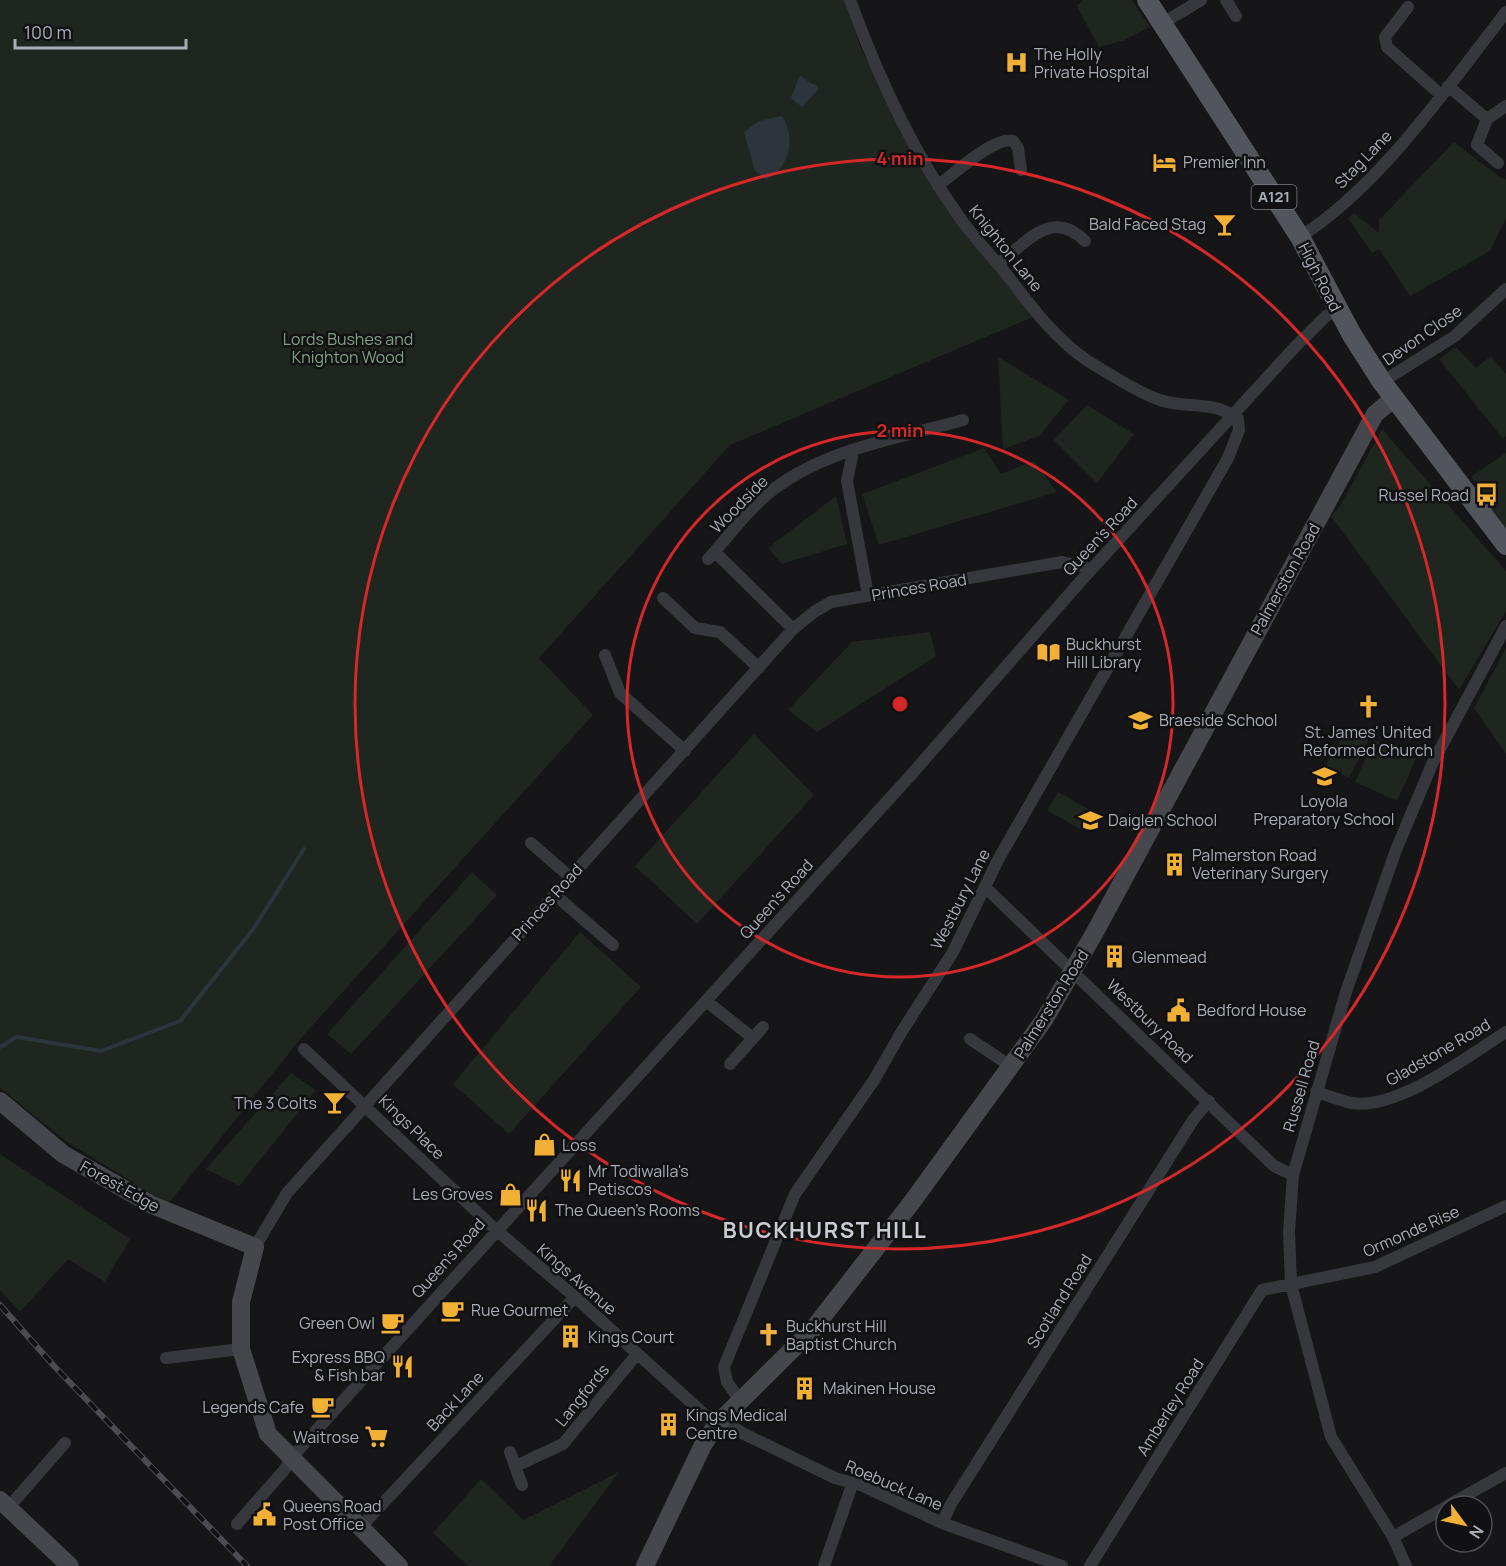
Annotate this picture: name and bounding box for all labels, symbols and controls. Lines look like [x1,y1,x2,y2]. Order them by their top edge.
scale bar [15,12,186,50]
text: 100 m [24,20,72,44]
place label: The Holly Private Hospital [1034,43,1149,83]
hospital icon: The Holly Private Hospital [1003,50,1029,76]
street label: Stag Lane [1329,125,1397,193]
text: 4 min [876,146,924,170]
hotel icon: Premier Inn [1152,149,1178,175]
place label: Premier Inn [1183,151,1266,173]
road number: A121 [1252,185,1296,209]
street label: Knighton Lane [964,200,1048,296]
bar icon: Bald Faced Stag [1211,211,1237,237]
place label: Bald Faced Stag [1089,213,1206,235]
street label: High Road [1293,239,1347,315]
street label: Devon Close [1378,300,1466,370]
park label: Lords Bushes and Knighton Wood [283,328,413,368]
text: 2 min [877,418,923,442]
street label: Woodside [705,470,773,538]
bus stop icon: Russel Road [1474,482,1500,508]
place label: Russel Road [1378,484,1469,506]
street label: Queen's Road [1058,492,1142,580]
street label: Palmerston Road [1245,519,1325,639]
street label: Princes Road [870,568,968,606]
place label: Buckhurst Hill Library [1066,633,1142,673]
library icon: Buckhurst Hill Library [1035,640,1061,666]
centre of rings [890,694,910,714]
church icon: St. James' United Reformed Church [1355,694,1381,720]
school or university icon: Braeside School [1128,707,1154,733]
place label: Braeside School [1159,709,1278,731]
place label: St. James' United Reformed Church [1303,721,1433,761]
school or university icon: Loyola Preparatory School [1311,763,1337,789]
place label: Loyola Preparatory School [1254,790,1394,830]
school or university icon: Daiglen School [1077,807,1103,833]
place label: Daiglen School [1108,809,1217,831]
place label: Palmerston Road Veterinary Surgery [1192,844,1329,884]
street label: Westbury Lane [925,845,995,953]
building icon: Palmerston Road Veterinary Surgery [1161,851,1187,877]
street label: Queen's Road [734,854,818,944]
street label: Princes Road [507,859,587,945]
building icon: Glenmead [1101,944,1127,970]
street label: Palmerston Road [1009,945,1093,1063]
place label: Glenmead [1132,946,1207,968]
street label: Westbury Road [1102,974,1198,1068]
public building icon: Bedford House [1166,997,1192,1023]
place label: Bedford House [1197,999,1306,1021]
street label: Gladstone Road [1382,1013,1494,1091]
street label: Russell Road [1277,1038,1325,1134]
bar icon: The 3 Colts [322,1090,348,1116]
street label: Kings Place [374,1090,450,1164]
place label: The 3 Colts [234,1092,317,1114]
shop icon: Loss [531,1132,557,1158]
place label: Loss [562,1134,596,1156]
street label: Forest Edge [76,1155,164,1217]
place label: Mr Todiwalla's Petiscos [588,1160,689,1200]
restaurant icon: Mr Todiwalla's Petiscos [557,1167,583,1193]
shop icon: Les Groves [498,1181,524,1207]
place label: Les Groves [412,1183,493,1205]
restaurant icon: The Queen's Rooms [524,1197,550,1223]
place label: The Queen's Rooms [555,1199,700,1221]
street label: Ormonde Rise [1359,1200,1463,1262]
street label: Queen's Road [406,1213,490,1303]
district label: BUCKHURST HILL [723,1215,927,1245]
street label: Kings Avenue [533,1238,621,1320]
street label: Scotland Road [1021,1250,1097,1352]
cafe icon: Rue Gourmet [440,1297,466,1323]
place label: Rue Gourmet [471,1299,568,1321]
cafe icon: Green Owl [380,1310,406,1336]
place label: Green Owl [299,1312,375,1334]
place label: Buckhurst Hill Baptist Church [786,1315,897,1355]
church icon: Buckhurst Hill Baptist Church [755,1322,781,1348]
building icon: Kings Court [557,1324,583,1350]
place label: Kings Court [588,1326,674,1348]
place label: Express BBQ & Fish bar [292,1346,385,1386]
restaurant icon: Express BBQ & Fish bar [390,1353,416,1379]
street label: Amberley Road [1131,1354,1209,1460]
street label: Langfords [550,1359,614,1431]
street label: Back Lane [422,1366,488,1436]
building icon: Makinen House [792,1375,818,1401]
place label: Makinen House [823,1377,936,1399]
cafe icon: Legends Cafe [309,1394,335,1420]
place label: Legends Cafe [202,1396,304,1418]
place label: Kings Medical Centre [686,1404,787,1444]
building icon: Kings Medical Centre [655,1411,681,1437]
supermarket icon: Waitrose [364,1424,390,1450]
place label: Waitrose [293,1426,359,1448]
street label: Roebuck Lane [842,1455,946,1515]
north arrow [1434,1494,1494,1554]
place label: Queens Road Post Office [283,1495,382,1535]
public building icon: Queens Road Post Office [252,1502,278,1528]
text: N [1464,1521,1489,1543]

